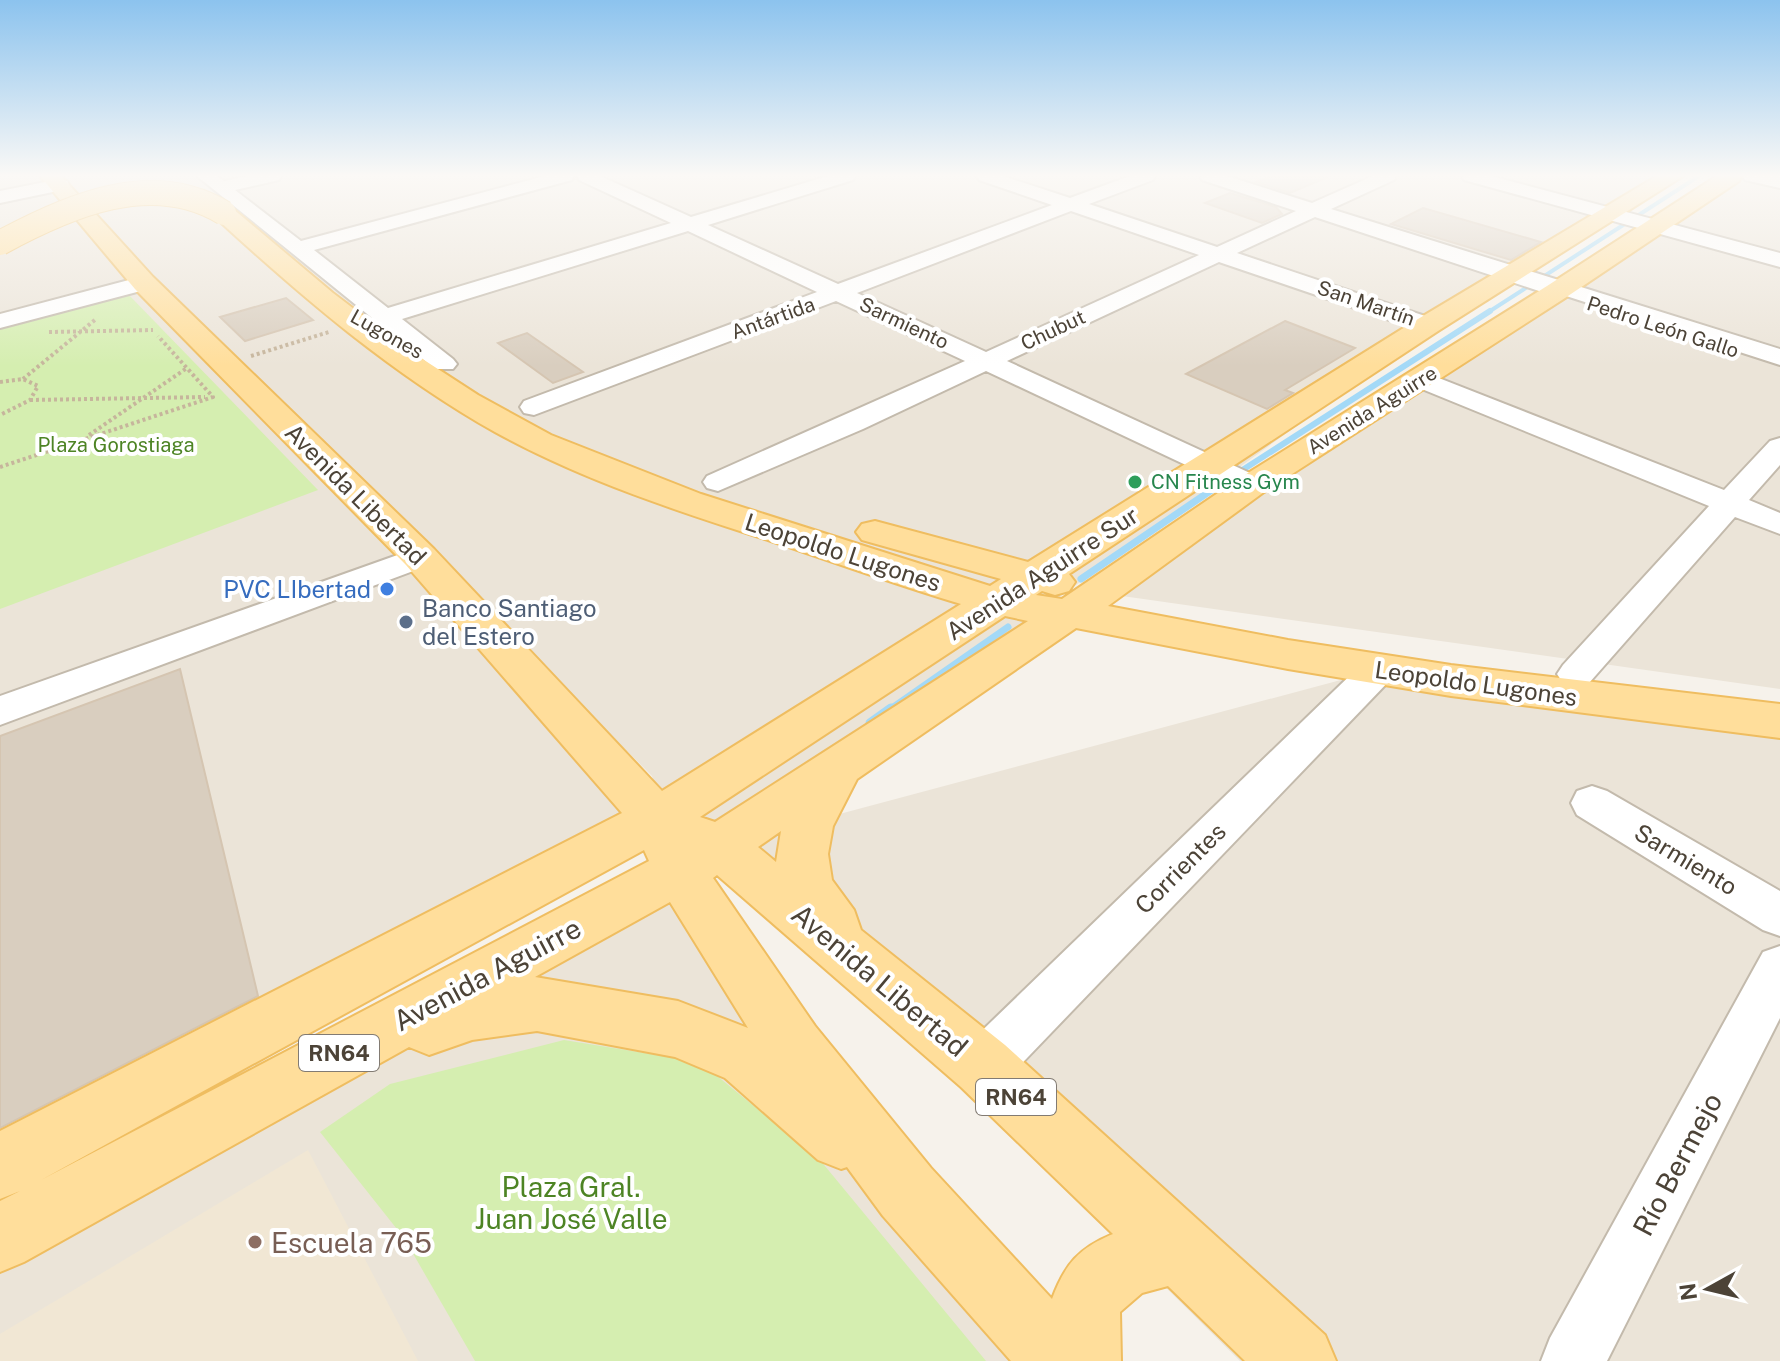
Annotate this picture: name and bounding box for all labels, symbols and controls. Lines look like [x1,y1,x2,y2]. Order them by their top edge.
street label: San Martín [1314,275,1418,331]
street label: Pedro León Gallo [1584,291,1742,363]
street label: Antártida [728,292,818,344]
street label: Sarmiento [856,292,952,354]
street label: Lugones [346,304,428,364]
street label: Chubut [1017,305,1089,355]
street label: Avenida Aguirre [1303,361,1441,459]
street label: Avenida Libertad [280,418,432,570]
park label: Plaza Gorostiaga [37,433,195,457]
place label: CN Fitness Gym [1151,470,1300,494]
marker: CN Fitness Gym [1126,473,1144,491]
street label: Avenida Aguirre Sur [941,501,1143,645]
street label: Leopoldo Lugones [742,507,944,597]
place label: PVC LIbertad [223,575,371,603]
marker: PVC LIbertad [378,580,396,598]
place label: Banco Santiago del Estero [422,594,597,650]
marker: Banco Santiago del Estero [397,613,415,631]
street label: Leopoldo Lugones [1373,655,1579,711]
street label: Corrientes [1129,817,1231,919]
street label: Sarmiento [1630,817,1742,901]
street label: Avenida Libertad [785,897,975,1063]
street label: Avenida Aguirre [388,911,586,1037]
road number: RN64 [299,1035,379,1071]
road number: RN64 [976,1079,1056,1115]
street label: Río Bermejo [1626,1087,1728,1241]
park label: Plaza Gral. Juan José Valle [475,1170,668,1235]
place label: Escuela 765 [271,1226,432,1259]
marker: Escuela 765 [246,1233,264,1251]
north arrow [1668,1249,1748,1329]
text: N [1674,1281,1702,1302]

